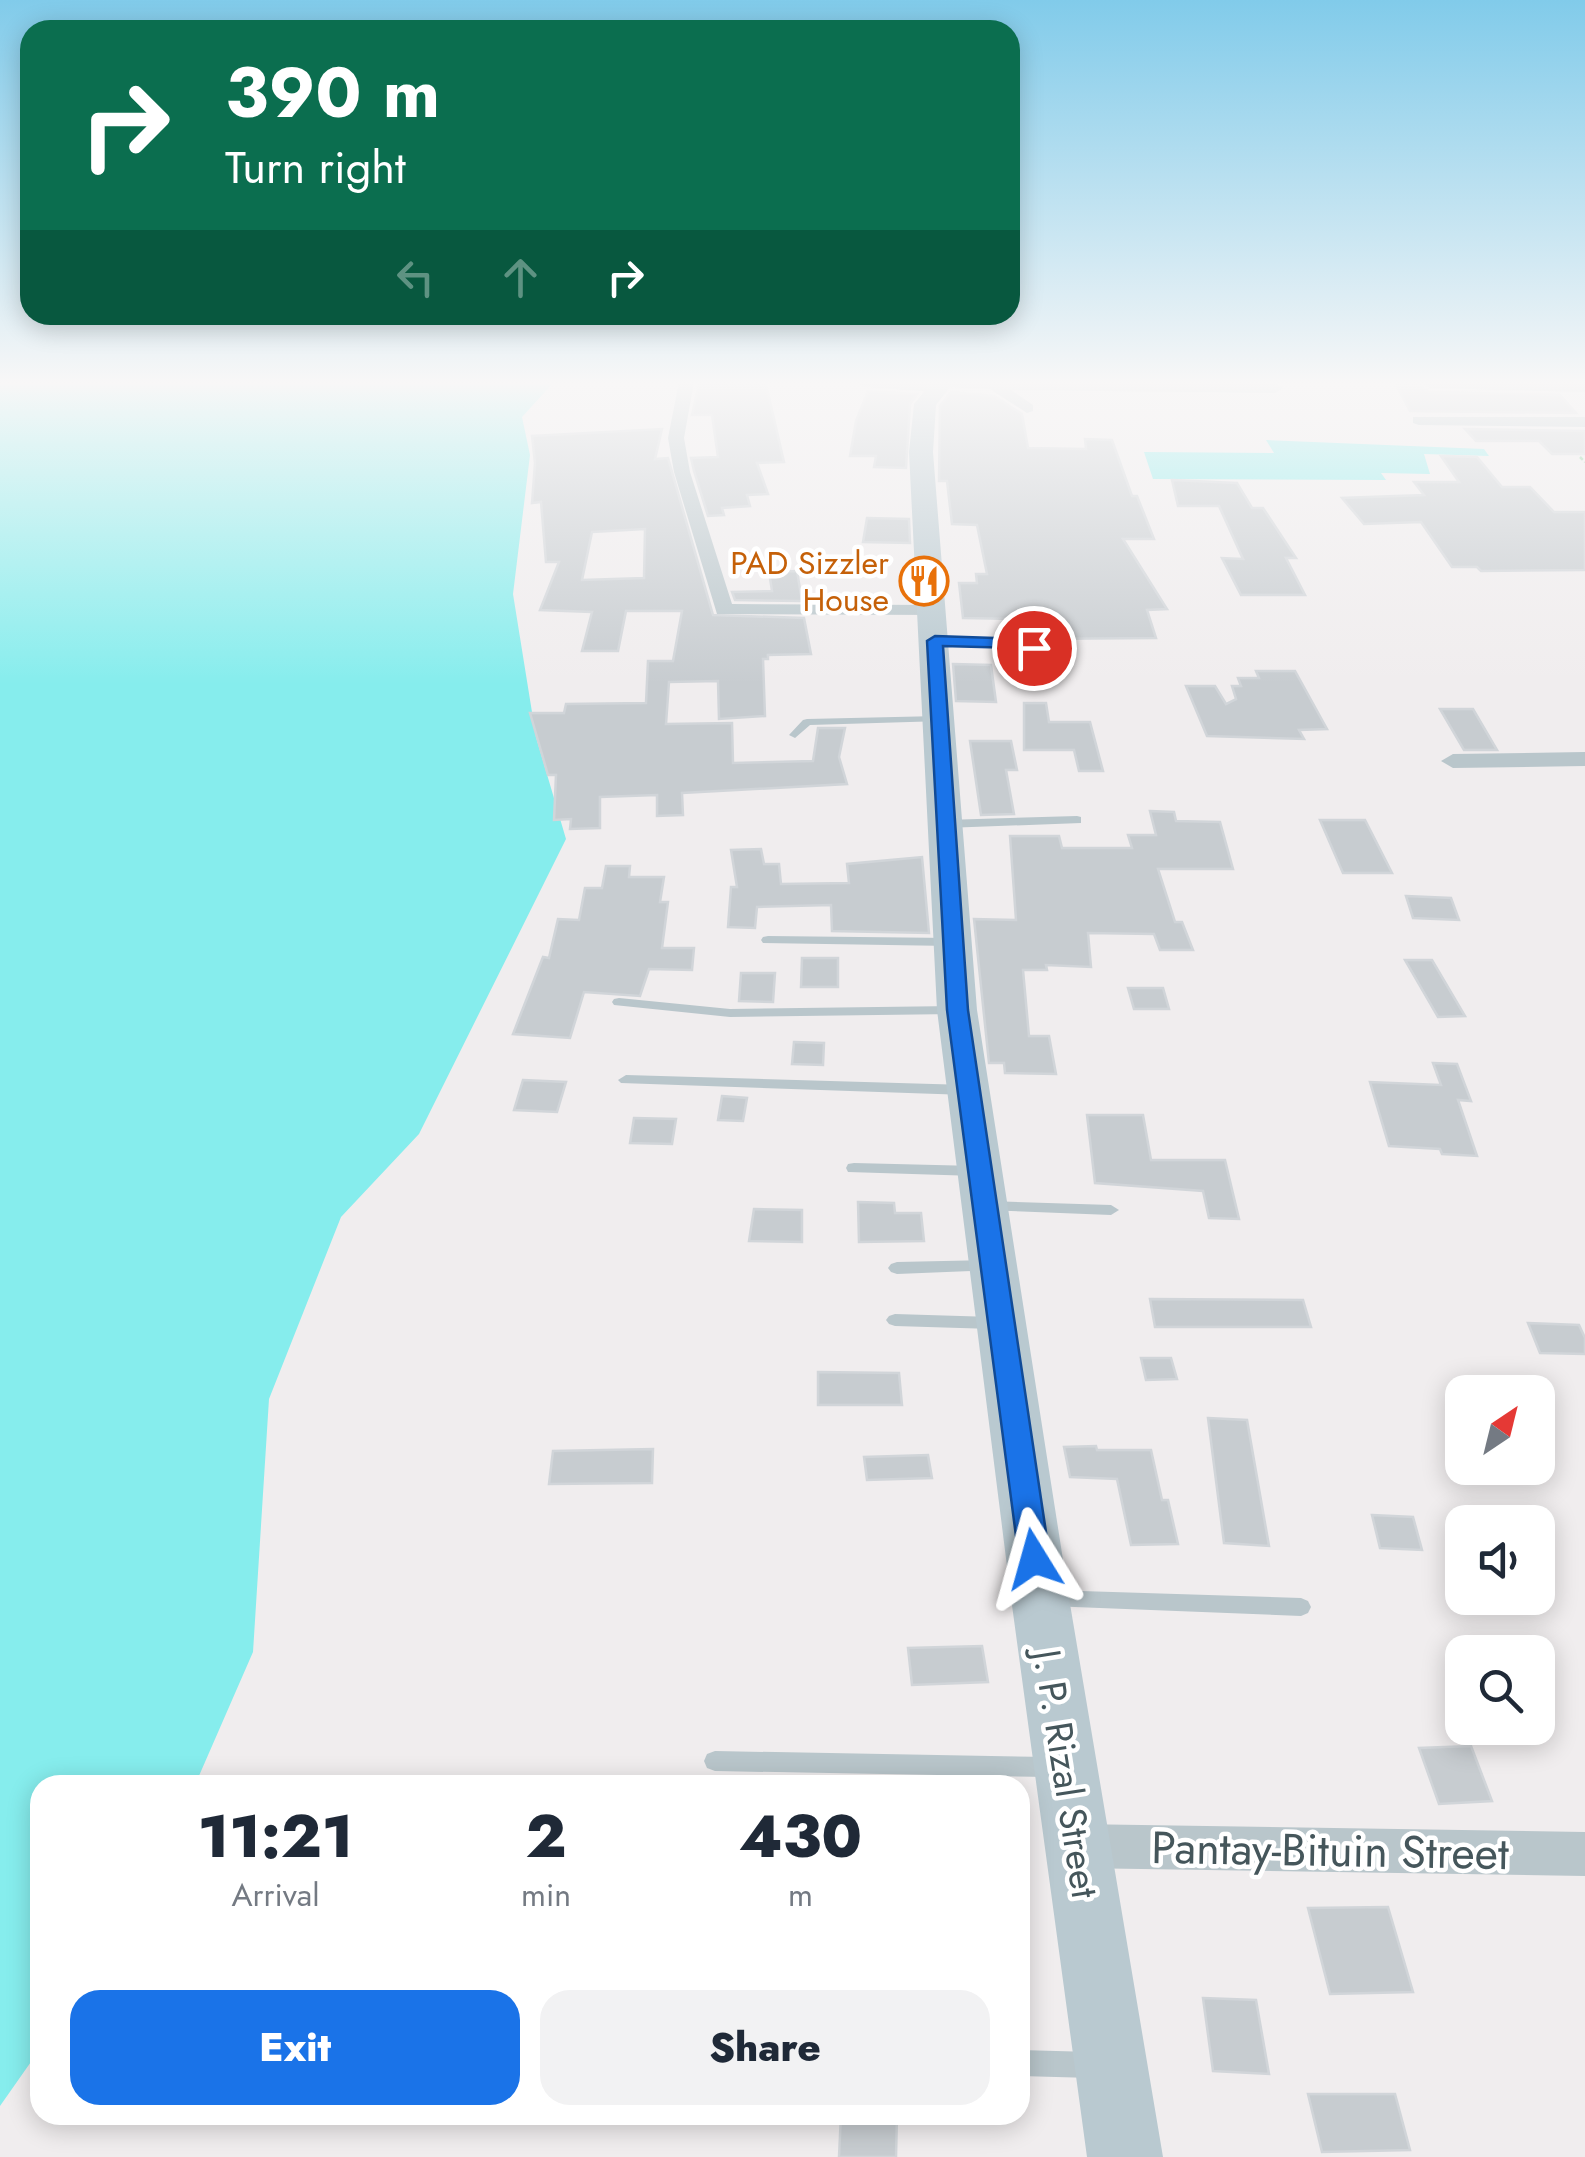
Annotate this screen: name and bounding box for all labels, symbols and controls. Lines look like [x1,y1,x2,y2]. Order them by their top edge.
text: 390 m [225,42,440,143]
icon: right [60,60,190,190]
text: Turn right [225,135,406,200]
icon: left [388,250,443,305]
icon: ahead [493,250,548,305]
icon: right [598,250,653,305]
place label: PAD Sizzler House [730,540,889,623]
restaurant icon: PAD Sizzler House [898,555,950,607]
pin [992,606,1077,691]
icon: arrive [1007,621,1062,676]
north arrow [1445,1375,1555,1485]
map controls [1445,1375,1555,1745]
button: sound [1445,1505,1555,1615]
position arrow [982,1507,1086,1611]
button: search [1445,1635,1555,1745]
street label: J. P. Rizal Street [1019,1641,1113,1902]
text: 11:21 [198,1793,353,1880]
text: 2 [526,1793,567,1880]
text: 430 [739,1793,862,1880]
street label: Pantay-Bituin Street [1151,1815,1509,1886]
text: Arrival [231,1872,320,1918]
text: min [521,1872,571,1918]
text: m [788,1872,813,1918]
button: Exit [70,1990,520,2105]
button: Share [540,1990,990,2105]

